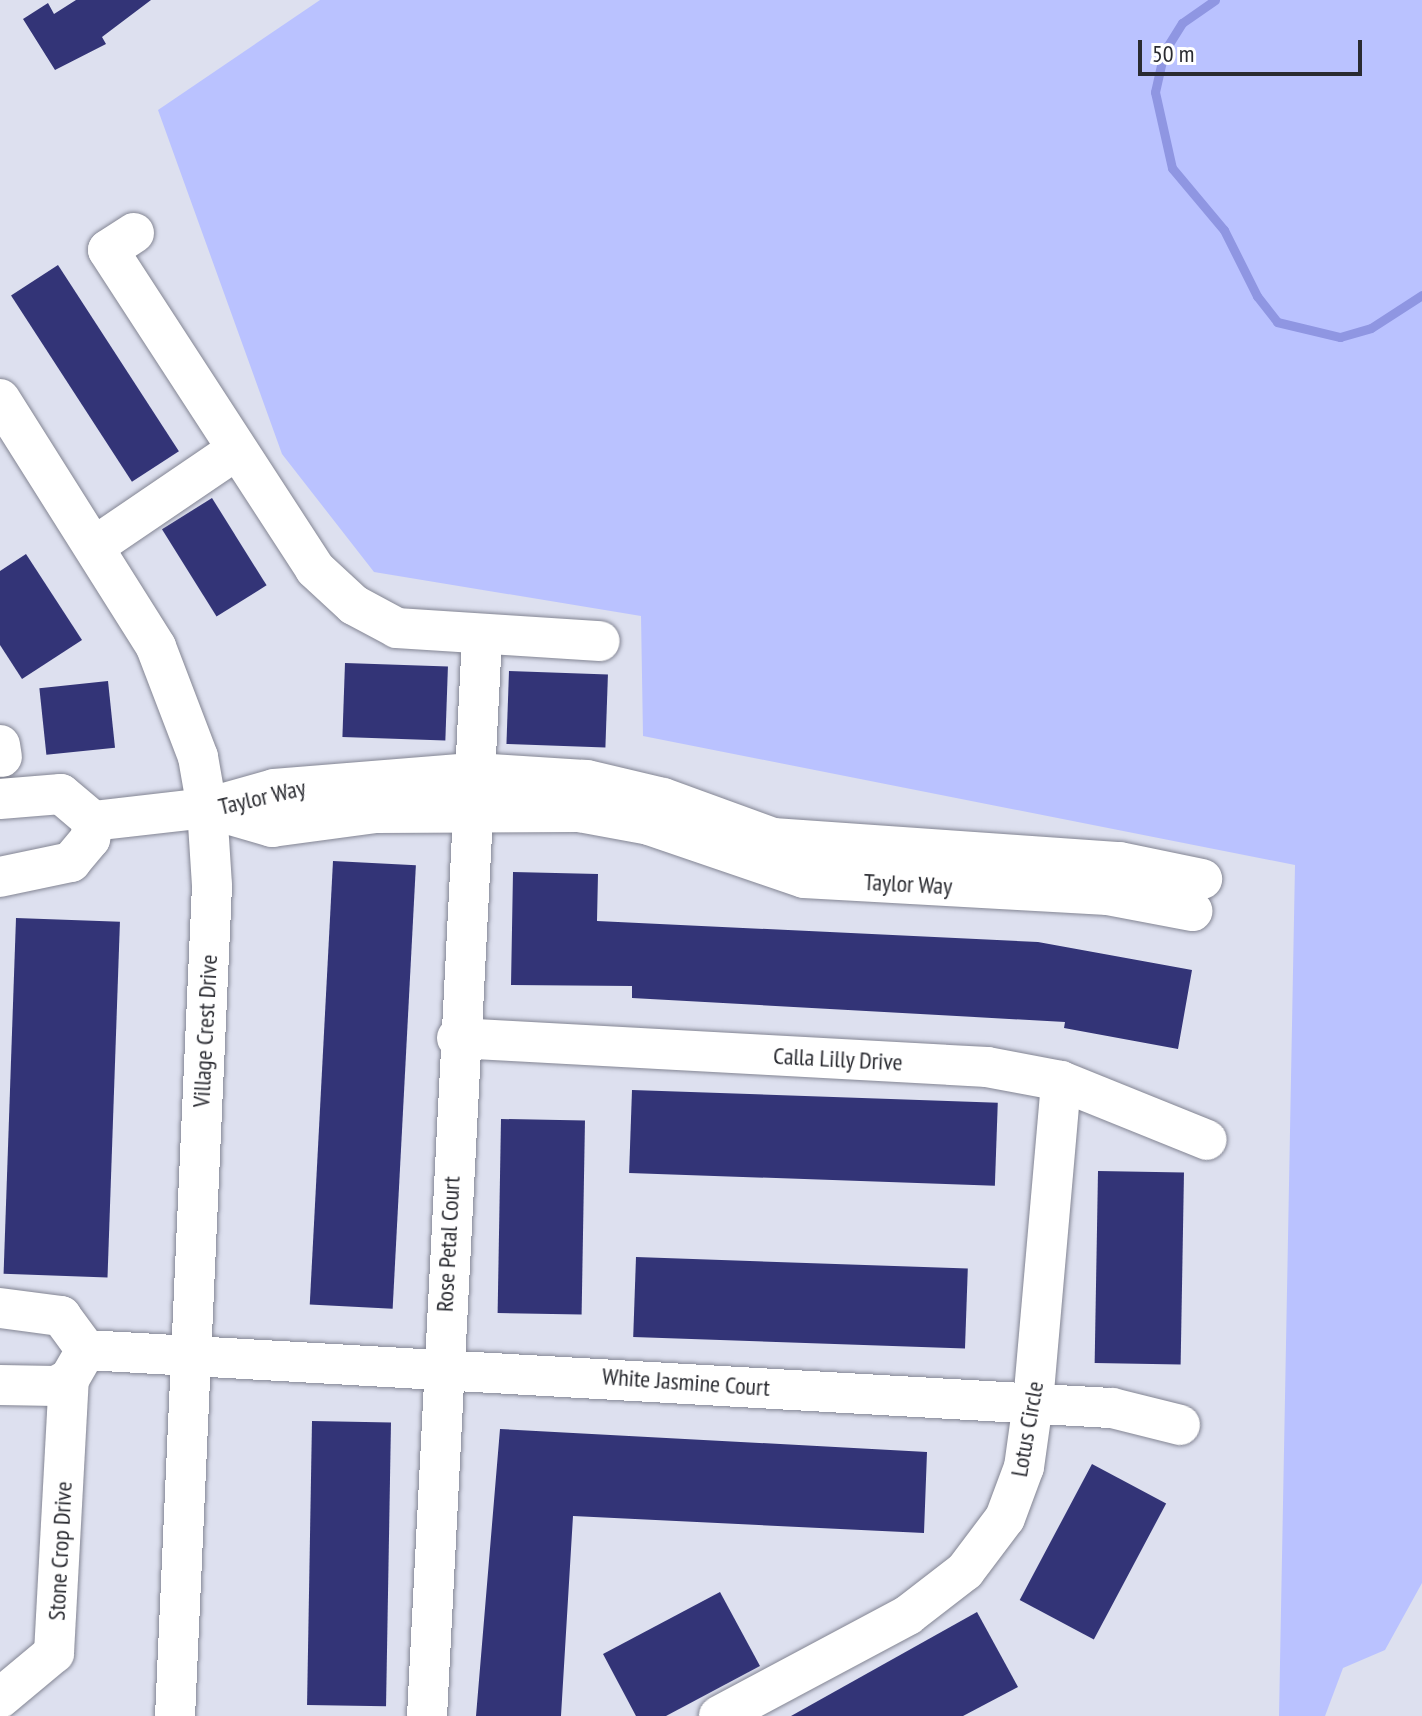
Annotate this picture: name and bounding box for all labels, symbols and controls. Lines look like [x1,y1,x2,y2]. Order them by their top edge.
scale bar [1142,24,1366,74]
text: 50 m [1152,38,1194,69]
street label: Taylor Way [215,773,309,821]
street label: Taylor Way [863,867,953,901]
street label: Village Crest Drive [187,954,223,1108]
street label: Calla Lilly Drive [772,1041,904,1077]
street label: Rose Petal Court [430,1175,466,1313]
street label: White Jasmine Court [601,1362,771,1402]
street label: Lotus Circle [1004,1379,1050,1479]
street label: Stone Crop Drive [42,1481,78,1621]

